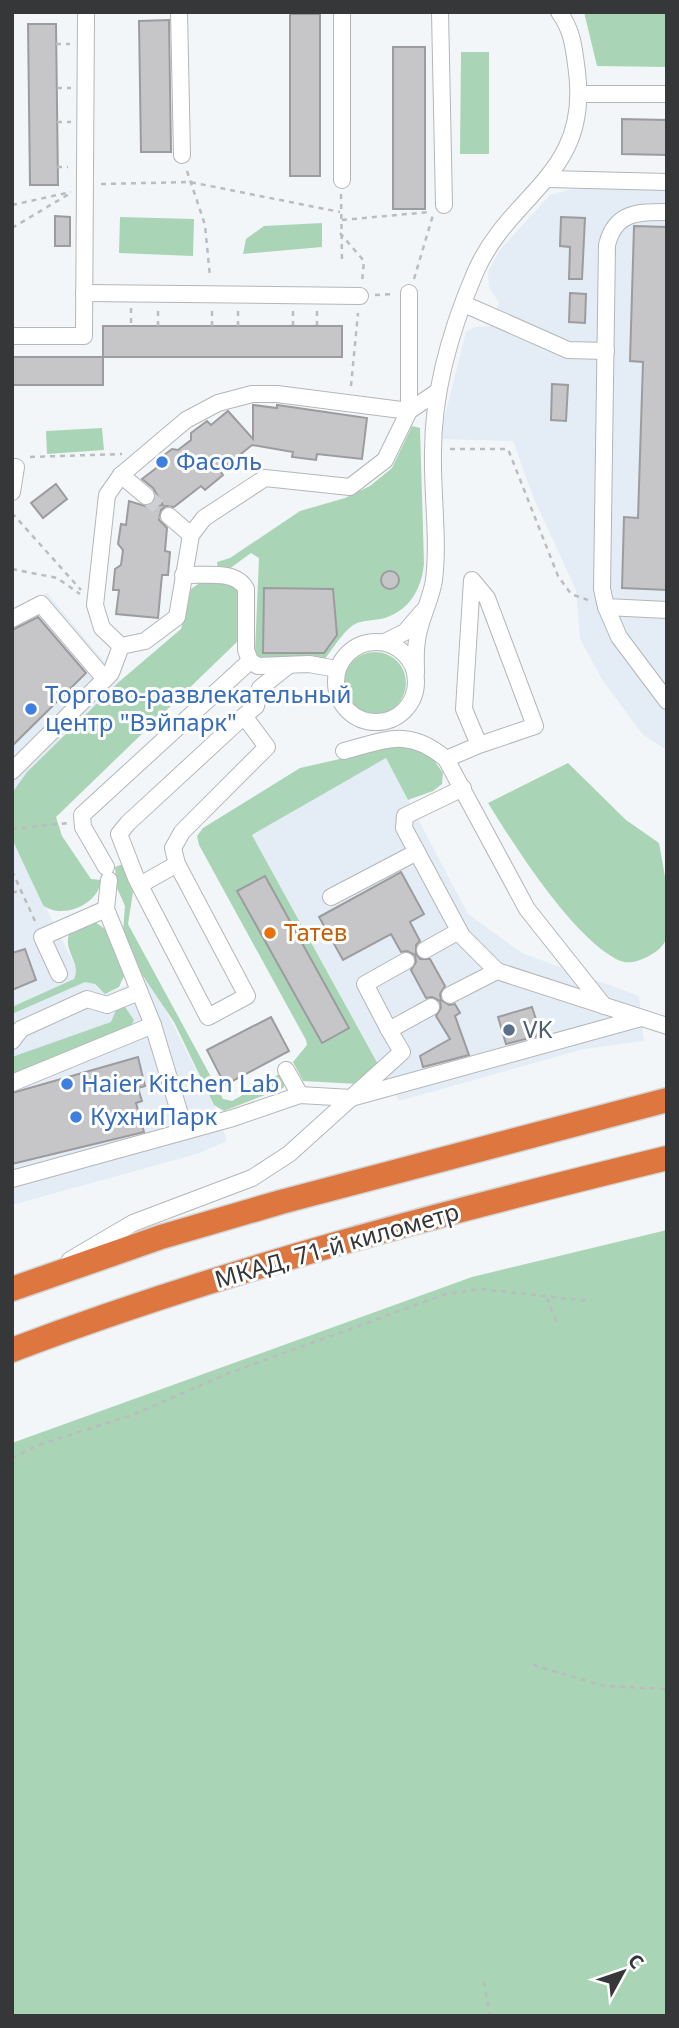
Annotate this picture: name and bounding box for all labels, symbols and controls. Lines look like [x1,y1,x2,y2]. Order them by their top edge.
place label: Фасоль [176,444,262,477]
marker: Фасоль [154,454,170,470]
place label: Торгово-развлекательный центр "Вэйпарк" [45,677,351,738]
marker: Торгово-развлекательный центр "Вэйпарк" [23,701,39,717]
place label: Татев [284,915,347,948]
marker: Татев [262,925,278,941]
place label: VK [523,1012,552,1045]
marker: VK [501,1022,517,1038]
place label: Haier Kitchen Lab [81,1066,280,1099]
marker: Haier Kitchen Lab [59,1076,75,1092]
place label: КухниПарк [90,1099,217,1132]
marker: КухниПарк [68,1109,84,1125]
street label: МКАД, 71-й километр [211,1194,462,1295]
north arrow [588,1937,658,2007]
text: С [622,1948,650,1974]

